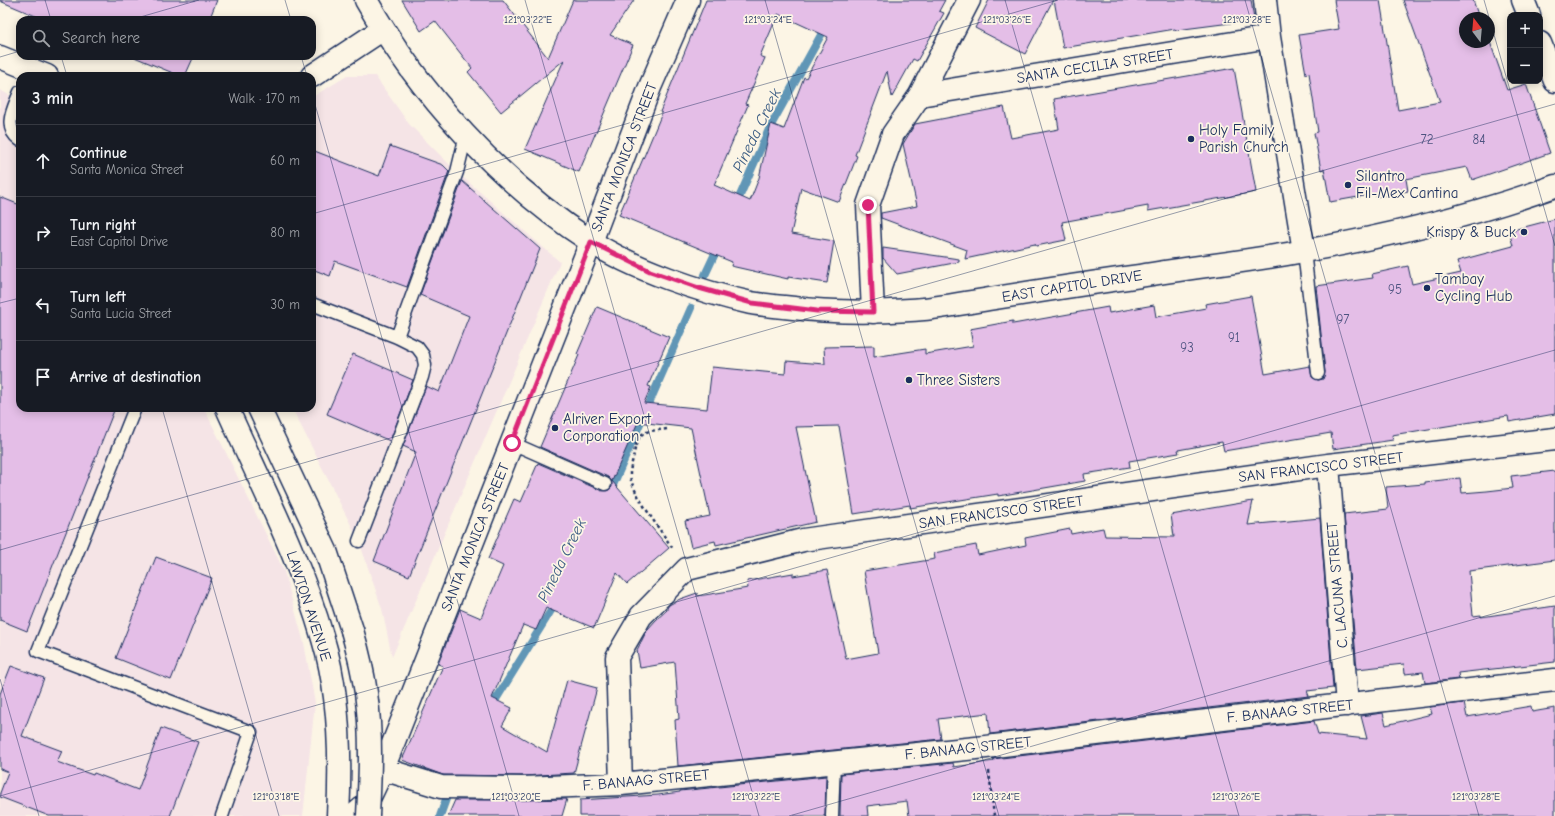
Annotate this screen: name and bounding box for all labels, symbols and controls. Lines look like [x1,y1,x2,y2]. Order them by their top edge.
north arrow [1459,12,1495,48]
map controls [1507,12,1543,84]
button: + [1507,12,1543,48]
text: 121°03'22"E [504,14,552,26]
text: 121°03'24"E [744,14,792,26]
text: 121°03'26"E [983,14,1031,26]
text: 121°03'28"E [1223,14,1271,26]
search box [16,16,316,60]
icon: search [30,27,52,49]
text: Search here [62,29,140,47]
street label: SANTA CECILIA STREET [1015,45,1175,87]
button: − [1507,48,1543,84]
street label: SANTA MONICA STREET [587,80,661,234]
water label: Pineda Creek [729,85,785,175]
text: 3 min [32,89,73,108]
text: Walk · 170 m [228,91,300,106]
place label: Holy Family Parish Church [1199,121,1289,156]
house number: 72 [1421,132,1434,147]
house number: 84 [1473,132,1486,147]
marker: Holy Family Parish Church [1186,134,1196,144]
text: Continue [70,144,127,162]
icon: ahead [32,150,54,172]
text: 60 m [270,153,300,168]
text: Santa Monica Street [70,162,183,177]
place label: Silantro Fil-Mex Cantina [1356,167,1459,202]
marker: Silantro Fil-Mex Cantina [1343,180,1353,190]
route end [859,196,877,214]
text: Turn right [70,216,136,234]
icon: right [32,222,54,244]
place label: Krispy & Buck [1426,223,1517,241]
text: 80 m [270,225,300,240]
marker: Krispy & Buck [1519,227,1529,237]
text: East Capitol Drive [70,234,168,249]
street label: EAST CAPITOL DRIVE [1001,266,1143,306]
place label: Tambay Cycling Hub [1435,270,1512,305]
house number: 95 [1388,282,1402,297]
marker: Tambay Cycling Hub [1422,283,1432,293]
text: Turn left [70,288,126,306]
icon: left [32,294,54,316]
text: 30 m [270,297,300,312]
text: Santa Lucia Street [70,306,171,321]
house number: 97 [1336,312,1350,327]
house number: 91 [1228,330,1240,345]
house number: 93 [1180,340,1194,355]
icon: arrive [32,366,54,388]
text: Arrive at destination [70,368,201,386]
place label: Three Sisters [917,371,1000,389]
marker: Three Sisters [904,375,914,385]
place label: Alriver Export Corporation [563,410,652,445]
marker: Alriver Export Corporation [550,423,560,433]
route start [503,434,521,452]
street label: SAN FRANCISCO STREET [1237,448,1405,486]
street label: SANTA MONICA STREET [437,460,513,614]
street label: SAN FRANCISCO STREET [917,491,1085,532]
water label: Pineda Creek [534,515,590,605]
street label: C. LACUNA STREET [1322,521,1351,649]
street label: LAWTON AVENUE [283,549,335,663]
street label: F. BANAAG STREET [1226,695,1354,727]
street label: F. BANAAG STREET [904,732,1032,764]
street label: F. BANAAG STREET [582,765,710,795]
text: 121°03'18"E [253,791,299,803]
text: 121°03'20"E [492,791,540,803]
text: 121°03'22"E [732,791,780,803]
text: 121°03'24"E [972,791,1020,803]
text: 121°03'26"E [1212,791,1260,803]
text: 121°03'28"E [1452,791,1500,803]

